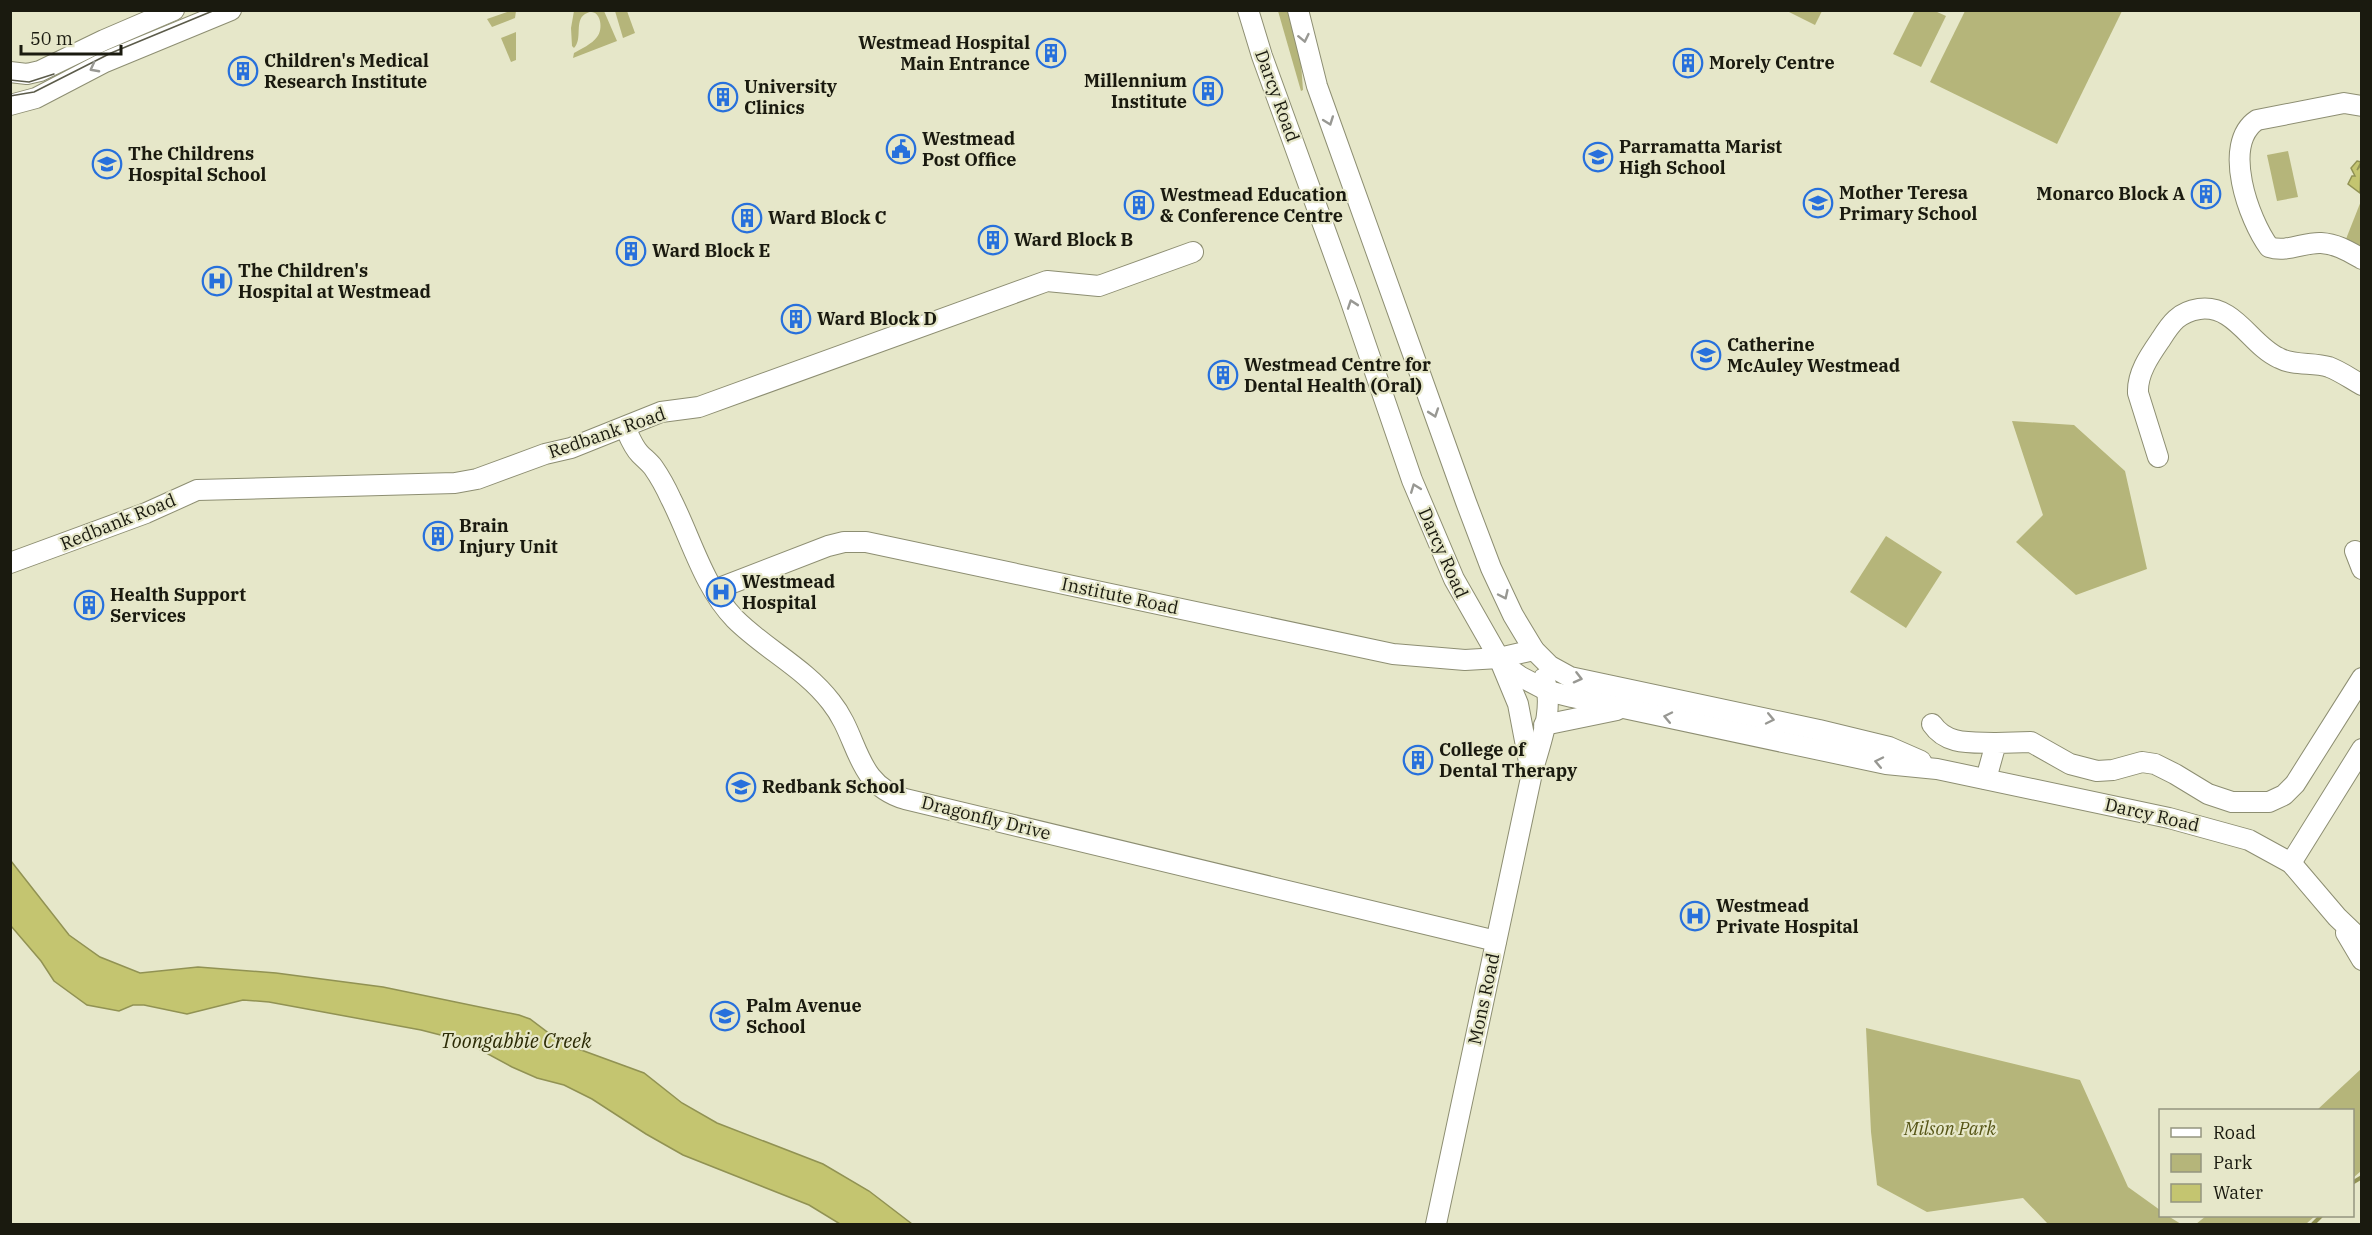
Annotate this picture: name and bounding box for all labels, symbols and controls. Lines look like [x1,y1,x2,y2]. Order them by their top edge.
scale bar [21,18,122,56]
text: 50 m [30,27,73,50]
place label: Westmead Hospital Main Entrance [858,31,1030,75]
one-way arrow [1297,33,1310,43]
building icon: Westmead Hospital Main Entrance [1035,37,1067,69]
street label: Darcy Road [1250,47,1305,145]
building icon: Morely Centre [1672,47,1704,79]
place label: Children's Medical Research Institute [264,49,429,93]
place label: Morely Centre [1709,51,1835,74]
building icon: Children's Medical Research Institute [227,55,259,87]
one-way arrow [90,61,100,72]
place label: Millennium Institute [1084,69,1188,113]
place label: University Clinics [744,75,838,119]
building icon: Millennium Institute [1192,75,1224,107]
building icon: University Clinics [707,81,739,113]
one-way arrow [1321,115,1334,126]
place label: Westmead Post Office [922,127,1016,171]
public building icon: Westmead Post Office [885,133,917,165]
place label: Parramatta Marist High School [1619,135,1782,179]
school or university icon: Parramatta Marist High School [1582,141,1614,173]
place label: The Childrens Hospital School [128,142,266,186]
school or university icon: The Childrens Hospital School [91,148,123,180]
building icon: Monarco Block A [2190,178,2222,210]
place label: Mother Teresa Primary School [1839,181,1977,225]
place label: Monarco Block A [2036,182,2185,205]
place label: Westmead Education & Conference Centre [1160,183,1347,227]
school or university icon: Mother Teresa Primary School [1802,187,1834,219]
building icon: Westmead Education & Conference Centre [1123,189,1155,221]
building icon: Ward Block C [731,202,763,234]
place label: Ward Block C [768,206,887,229]
building icon: Ward Block B [977,224,1009,256]
place label: Ward Block B [1014,228,1133,251]
building icon: Ward Block E [615,235,647,267]
place label: Ward Block E [652,239,770,262]
place label: The Children's Hospital at Westmead [238,259,431,303]
hospital icon: The Children's Hospital at Westmead [201,265,233,297]
one-way arrow [1346,299,1359,310]
building icon: Ward Block D [780,303,812,335]
place label: Ward Block D [817,307,937,330]
place label: Catherine McAuley Westmead [1727,333,1900,377]
school or university icon: Catherine McAuley Westmead [1690,339,1722,371]
place label: Westmead Centre for Dental Health (Oral) [1244,353,1431,397]
building icon: Westmead Centre for Dental Health (Oral) [1207,359,1239,391]
street label: Redbank Road [545,402,669,463]
one-way arrow [1427,407,1440,418]
one-way arrow [1410,484,1422,495]
street label: Redbank Road [57,488,179,555]
street label: Darcy Road [1413,504,1474,602]
place label: Brain Injury Unit [459,514,558,558]
building icon: Brain Injury Unit [422,520,454,552]
place label: Westmead Hospital [742,570,835,614]
street label: Institute Road [1060,572,1181,619]
hospital icon: Westmead Hospital [705,576,737,608]
place label: Health Support Services [110,583,246,627]
one-way arrow [1496,588,1508,599]
building icon: Health Support Services [73,589,105,621]
one-way arrow [1573,671,1583,684]
one-way arrow [1663,711,1673,724]
one-way arrow [1765,712,1775,725]
place label: College of Dental Therapy [1439,738,1578,782]
building icon: College of Dental Therapy [1402,744,1434,776]
one-way arrow [1875,756,1885,769]
school or university icon: Redbank School [725,771,757,803]
place label: Redbank School [762,775,905,798]
street label: Dragonfly Drive [919,790,1053,845]
street label: Darcy Road [2103,792,2202,837]
place label: Westmead Private Hospital [1716,894,1859,938]
hospital icon: Westmead Private Hospital [1679,900,1711,932]
street label: Mons Road [1463,951,1504,1047]
place label: Palm Avenue School [746,994,862,1038]
school or university icon: Palm Avenue School [709,1000,741,1032]
water label: Toongabbie Creek [440,1027,592,1054]
legend [2159,1109,2354,1217]
park label: Milson Park [1903,1117,1996,1140]
text: Road [2213,1121,2256,1144]
text: Park [2213,1151,2253,1174]
text: Water [2213,1181,2263,1204]

